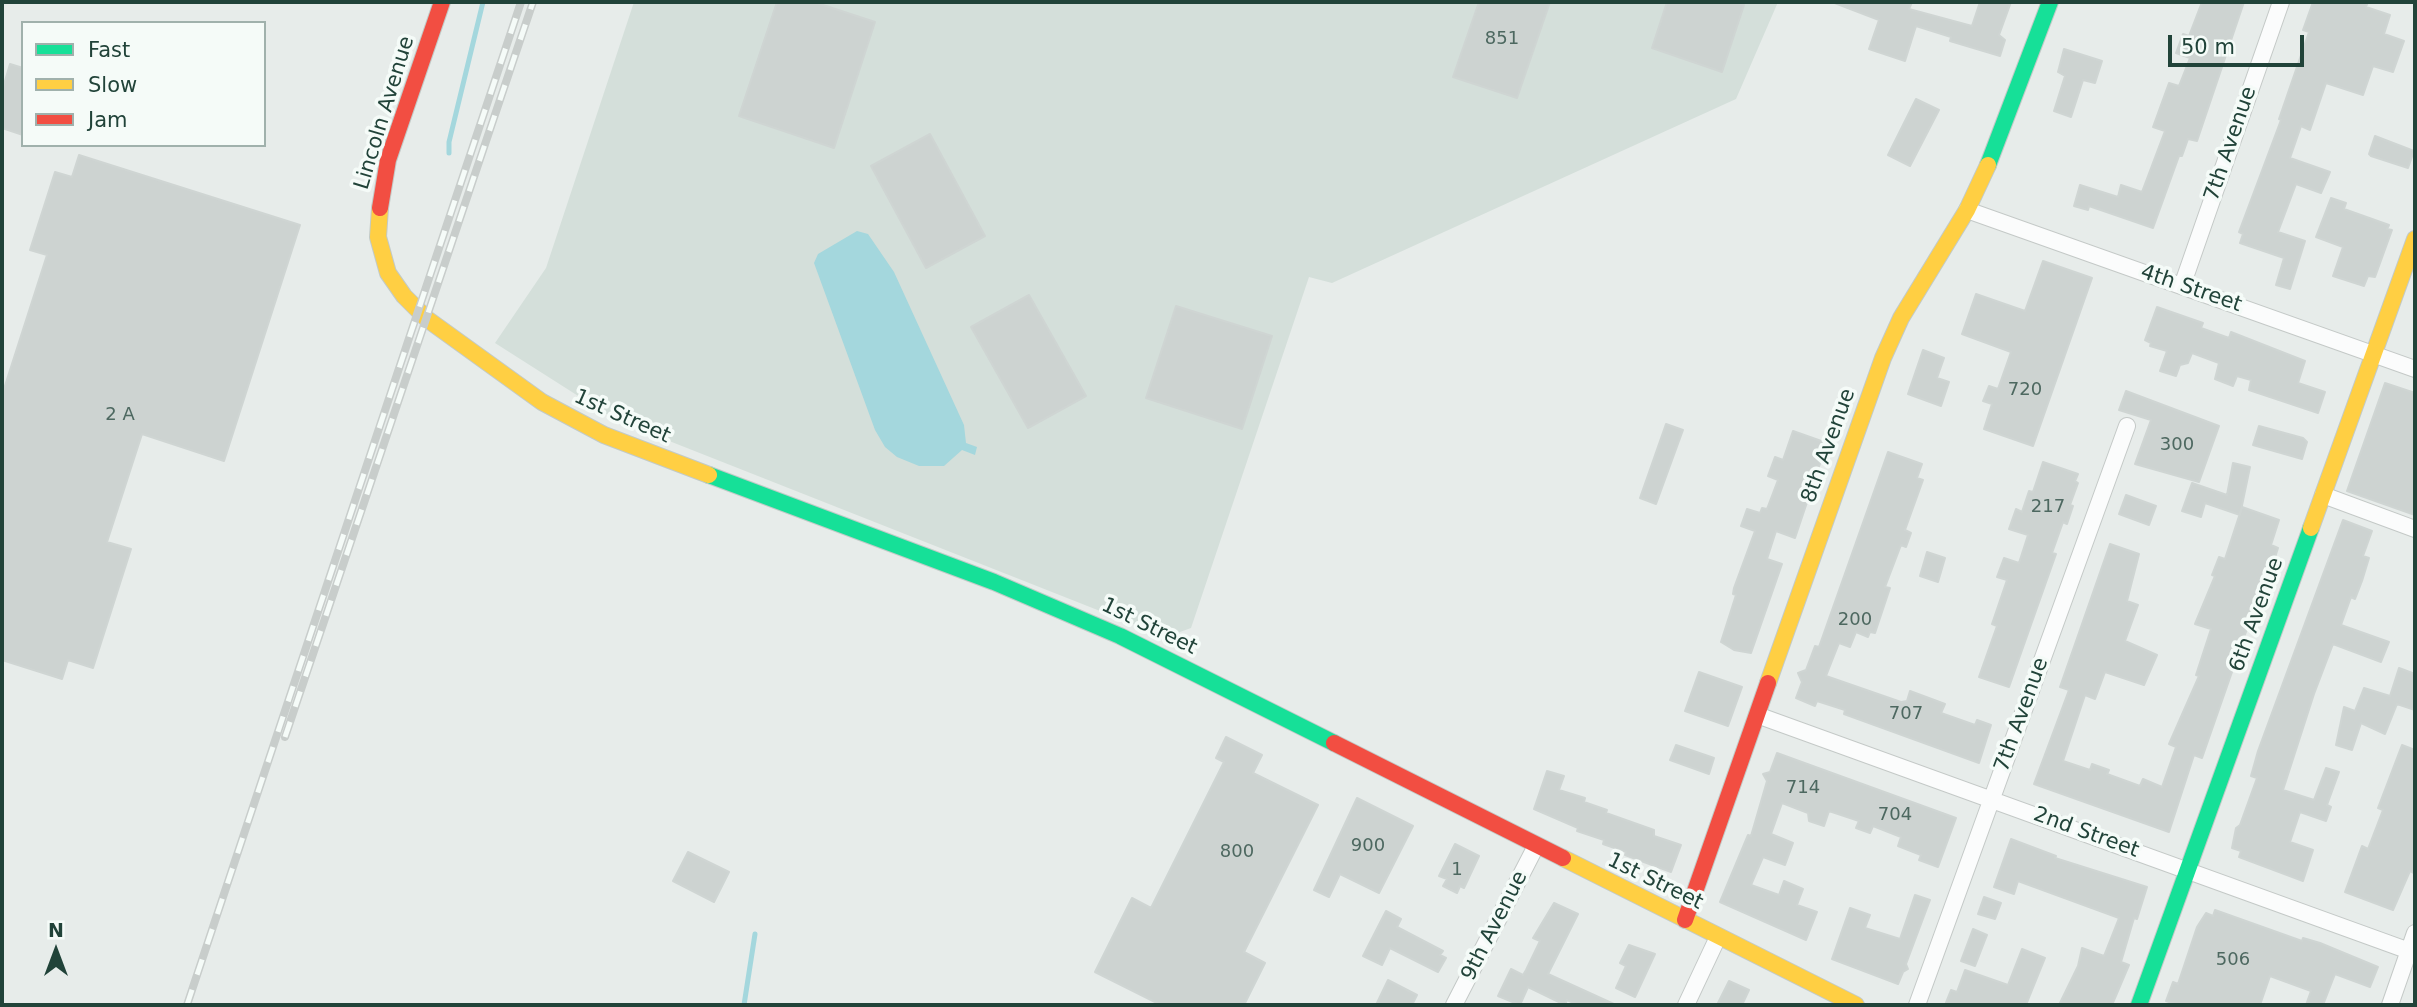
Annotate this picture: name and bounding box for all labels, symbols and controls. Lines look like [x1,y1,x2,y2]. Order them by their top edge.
legend [21,21,266,147]
scale bar [2172,21,2308,65]
house number: 851 [1485,28,1519,50]
street label: Lincoln Avenue [350,33,420,193]
text: 50 m [2181,35,2235,59]
text: Fast [88,38,130,62]
text: Slow [88,73,137,97]
street label: 7th Avenue [2200,83,2262,205]
text: Jam [88,108,128,132]
street label: 4th Street [2137,260,2245,318]
house number: 720 [2008,379,2042,401]
street label: 1st Street [570,385,674,449]
street label: 8th Avenue [1797,385,1861,507]
house number: 2 A [105,404,135,426]
house number: 300 [2160,434,2194,456]
house number: 217 [2031,496,2065,518]
street label: 6th Avenue [2225,554,2289,676]
street label: 1st Street [1097,593,1201,661]
house number: 200 [1838,609,1872,631]
street label: 7th Avenue [1990,654,2054,776]
house number: 707 [1889,703,1923,725]
house number: 714 [1786,777,1820,799]
street label: 2nd Street [2030,802,2142,864]
house number: 704 [1878,804,1912,826]
house number: 900 [1351,835,1385,857]
house number: 800 [1220,841,1254,863]
street label: 1st Street [1603,848,1707,916]
house number: 1 [1451,859,1463,881]
street label: 9th Avenue [1457,867,1533,985]
north arrow [21,916,91,986]
text: N [48,919,64,941]
house number: 506 [2216,949,2250,971]

